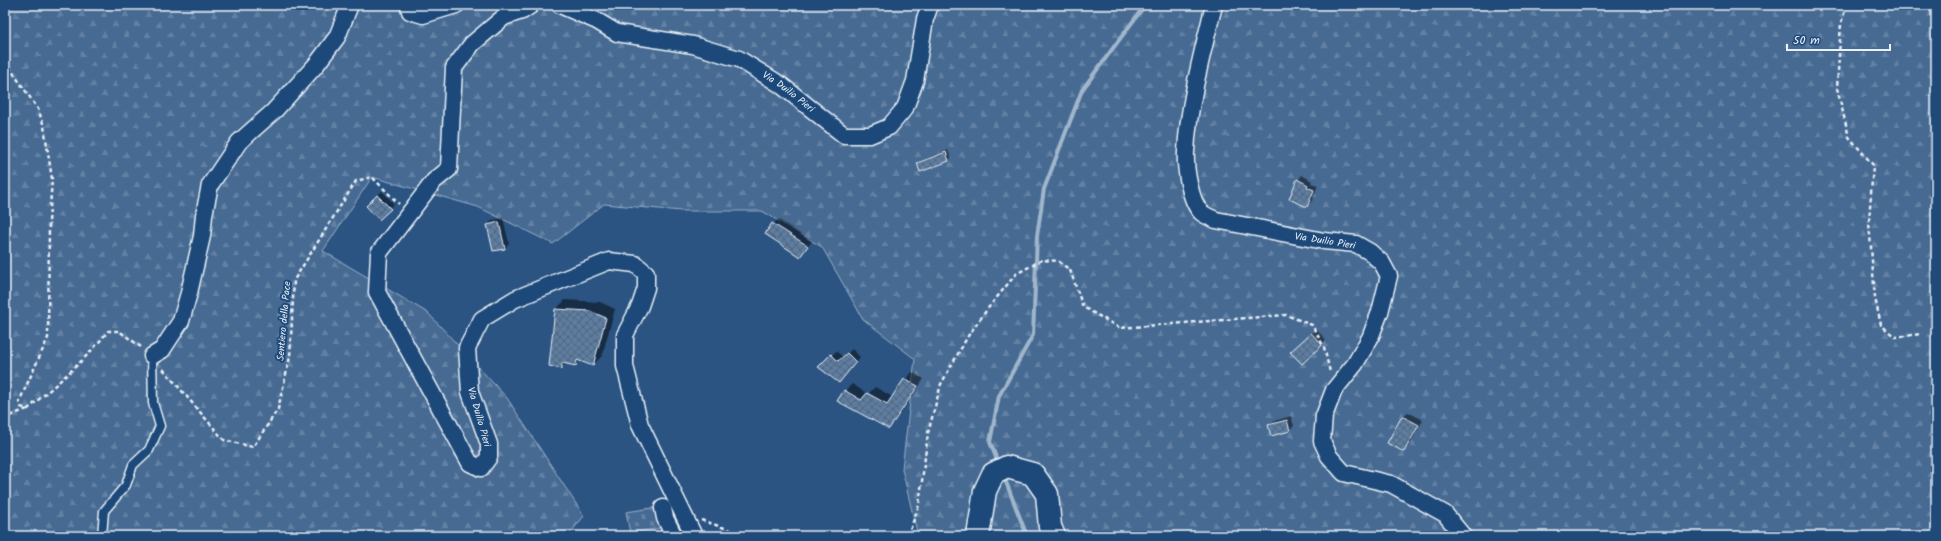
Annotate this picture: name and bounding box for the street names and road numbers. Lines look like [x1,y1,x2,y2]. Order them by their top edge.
street label: Via Duilio Pieri [759,67,818,117]
street label: Via Duilio Pieri [1293,228,1357,254]
street label: Sentiero della Pace [273,280,295,361]
street label: Via Duilio Pieri [463,385,495,449]

